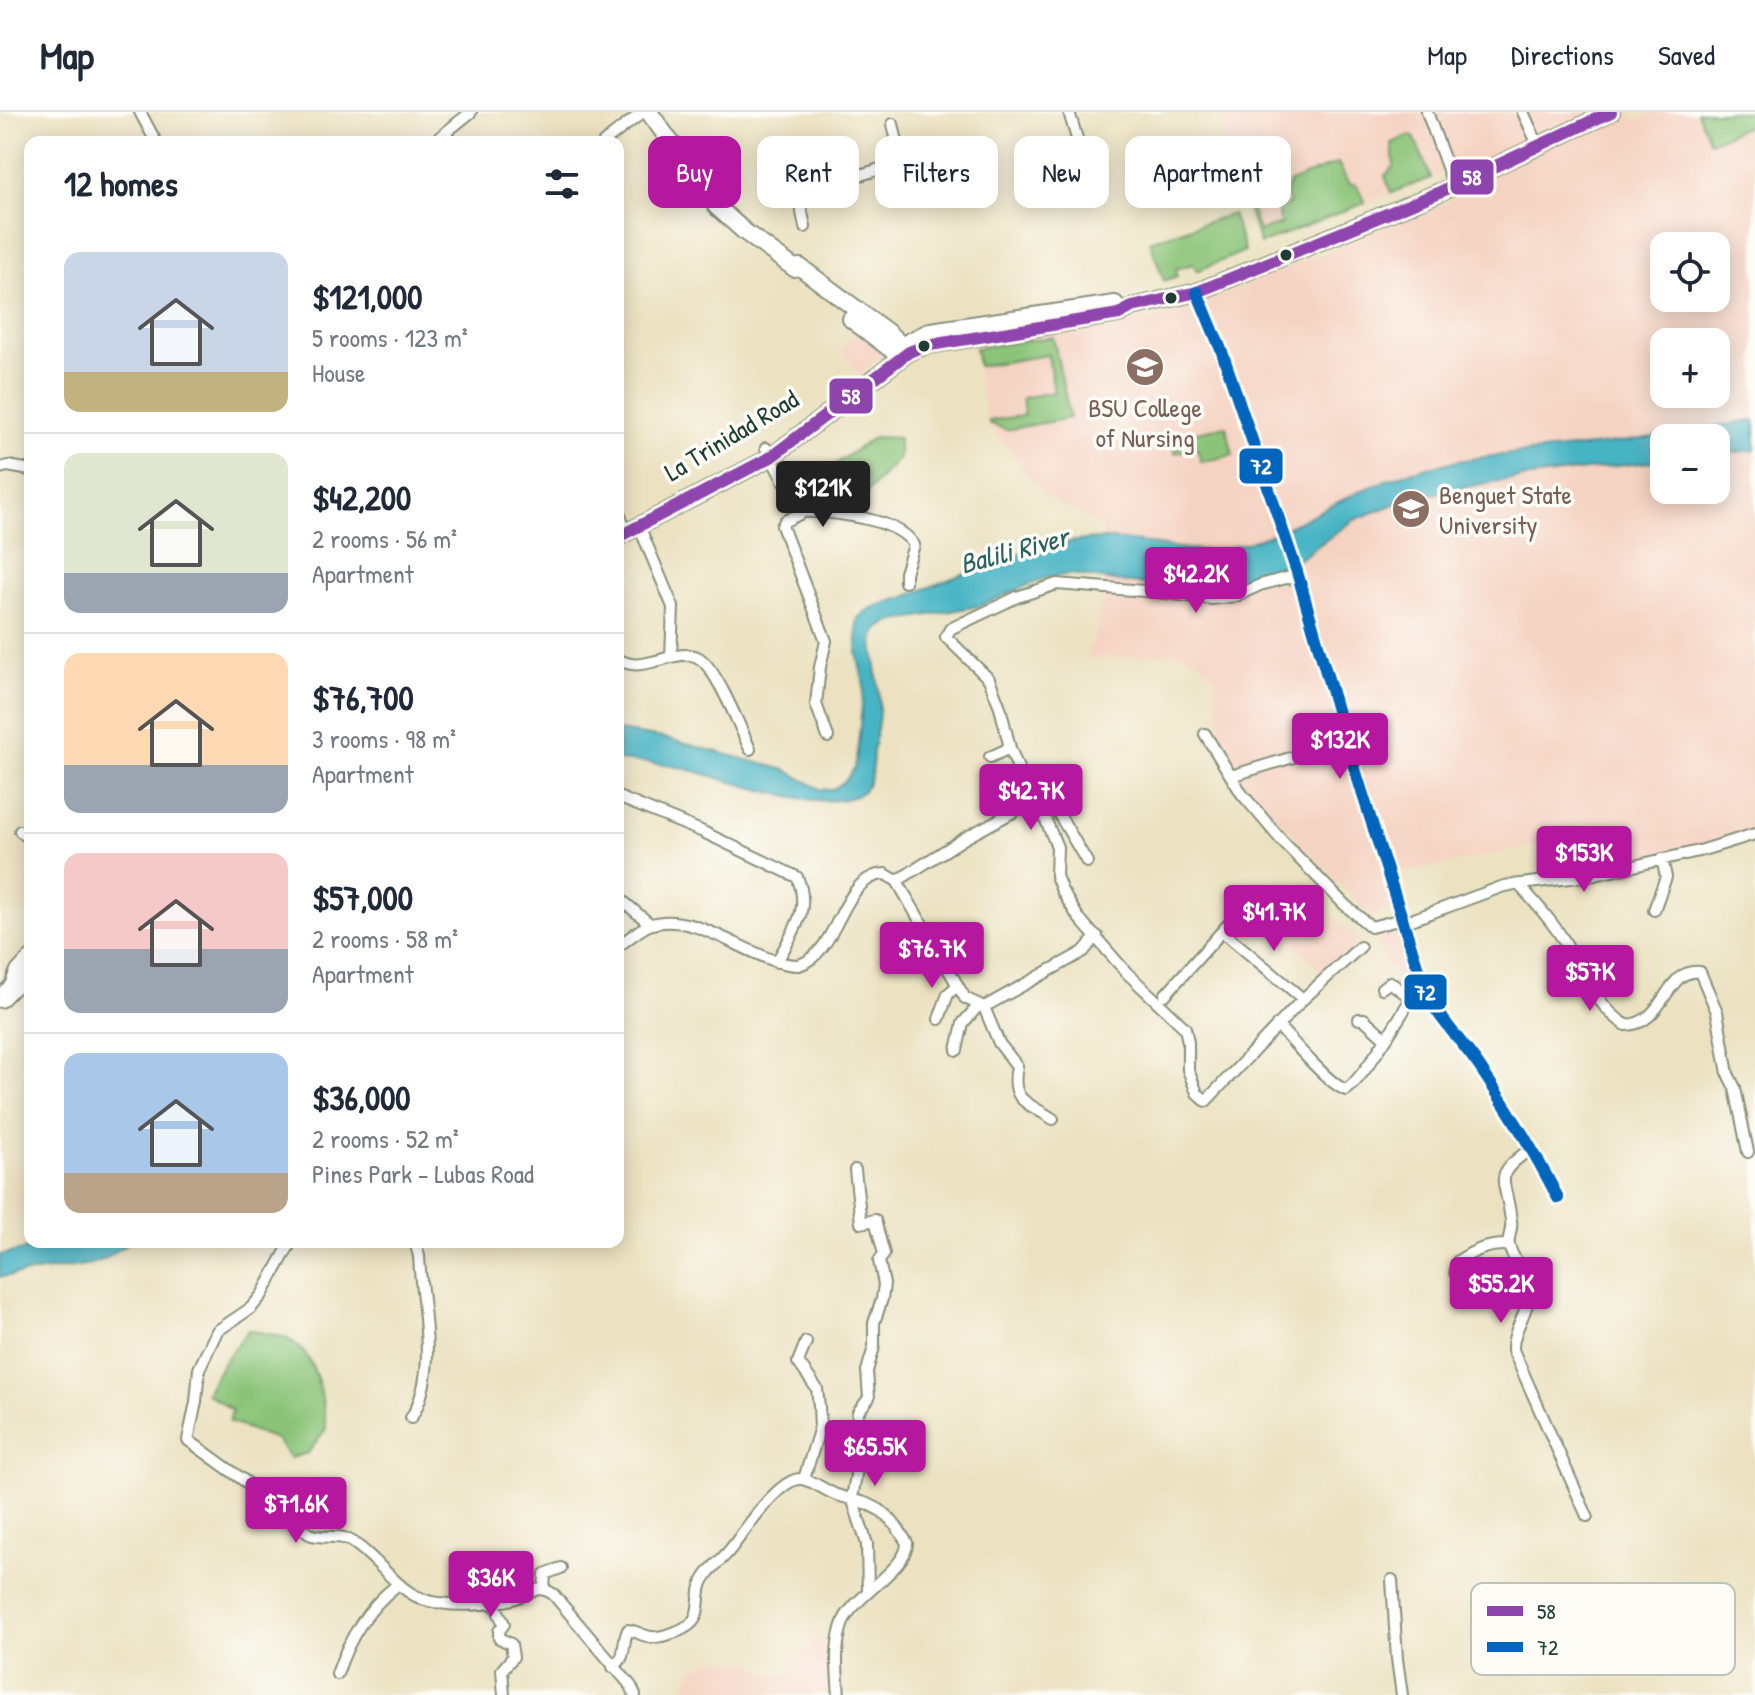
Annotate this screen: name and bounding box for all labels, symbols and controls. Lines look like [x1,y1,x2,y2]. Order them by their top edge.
text: Map [40,29,94,81]
text: Map [1427,36,1467,74]
text: Directions [1511,36,1614,74]
text: Saved [1658,36,1715,74]
chip: Buy [648,136,741,208]
chip: Rent [757,136,859,208]
chip: Filters [875,136,998,208]
chip: New [1014,136,1109,208]
chip: Apartment [1125,136,1291,208]
line badge: 58 [1449,158,1495,196]
text: 12 homes [64,161,178,207]
icon: filters [540,162,584,206]
text: 58 [1463,162,1482,192]
map controls [1650,232,1730,504]
button: locate [1650,232,1730,312]
unlabelled marker [1278,247,1294,263]
text: $121,000 [312,274,422,320]
icon: home [128,284,224,380]
unlabelled marker [1163,290,1179,306]
text: 5 rooms · 123 m² [312,320,468,355]
button: + [1650,328,1730,408]
unlabelled marker [916,338,932,354]
school or university icon: BSU College of Nursing [1124,346,1166,388]
text: House [312,355,365,390]
line badge: 58 [828,377,874,415]
street label: La Trinidad Road [657,381,805,489]
text: 58 [842,381,861,411]
place label: BSU College of Nursing [1088,390,1202,455]
button: − [1650,424,1730,504]
line badge: 72 [1238,447,1284,485]
text: 72 [1249,451,1272,481]
pin: $121K [767,461,879,529]
text: $121K [794,469,852,504]
text: $42,200 [312,475,411,521]
place label: Benguet State University [1439,477,1572,542]
icon: home [128,485,224,581]
school or university icon: Benguet State University [1390,488,1432,530]
water label: Balili River [955,516,1076,583]
text: 2 rooms · 56 m² [312,521,457,556]
pin: $42.2K [1131,547,1261,615]
text: $42.2K [1163,555,1229,590]
text: Apartment [312,556,414,591]
text: $76,700 [312,675,414,721]
icon: home [128,685,224,781]
pin: $132K [1284,713,1396,781]
text: 3 rooms · 98 m² [312,721,456,756]
text: $132K [1310,721,1370,756]
text: Apartment [312,756,414,791]
pin: $42.7K [966,764,1096,832]
text: $42.7K [997,772,1065,807]
pin: $153K [1528,826,1640,894]
text: $153K [1555,834,1613,869]
text: $57,000 [312,875,413,921]
icon: home [128,885,224,981]
pin: $41.7K [1209,885,1339,953]
text: $41.7K [1242,893,1306,928]
text: 2 rooms · 58 m² [312,921,458,956]
pin: $76.7K [867,922,997,990]
text: $76.7K [898,930,966,965]
pin: $57K [1543,945,1637,1013]
text: $57K [1565,953,1615,988]
text: Apartment [312,956,414,991]
line badge: 72 [1403,973,1448,1011]
text: 72 [1413,977,1436,1007]
text: $36,000 [312,1075,411,1121]
icon: home [128,1085,224,1181]
text: 2 rooms · 52 m² [312,1121,459,1156]
text: Pines Park - Lubas Road [312,1156,534,1191]
pin: $55.2K [1436,1257,1566,1325]
text: $55.2K [1468,1265,1534,1300]
pin: $65.5K [810,1420,940,1488]
text: $65.5K [843,1428,907,1463]
pin: $71.6K [231,1477,361,1545]
text: $71.6K [263,1485,329,1520]
pin: $36K [444,1551,538,1619]
text: $36K [467,1559,515,1594]
legend [1471,1583,1735,1675]
text: 58 [1537,1596,1556,1626]
text: 72 [1537,1632,1559,1662]

